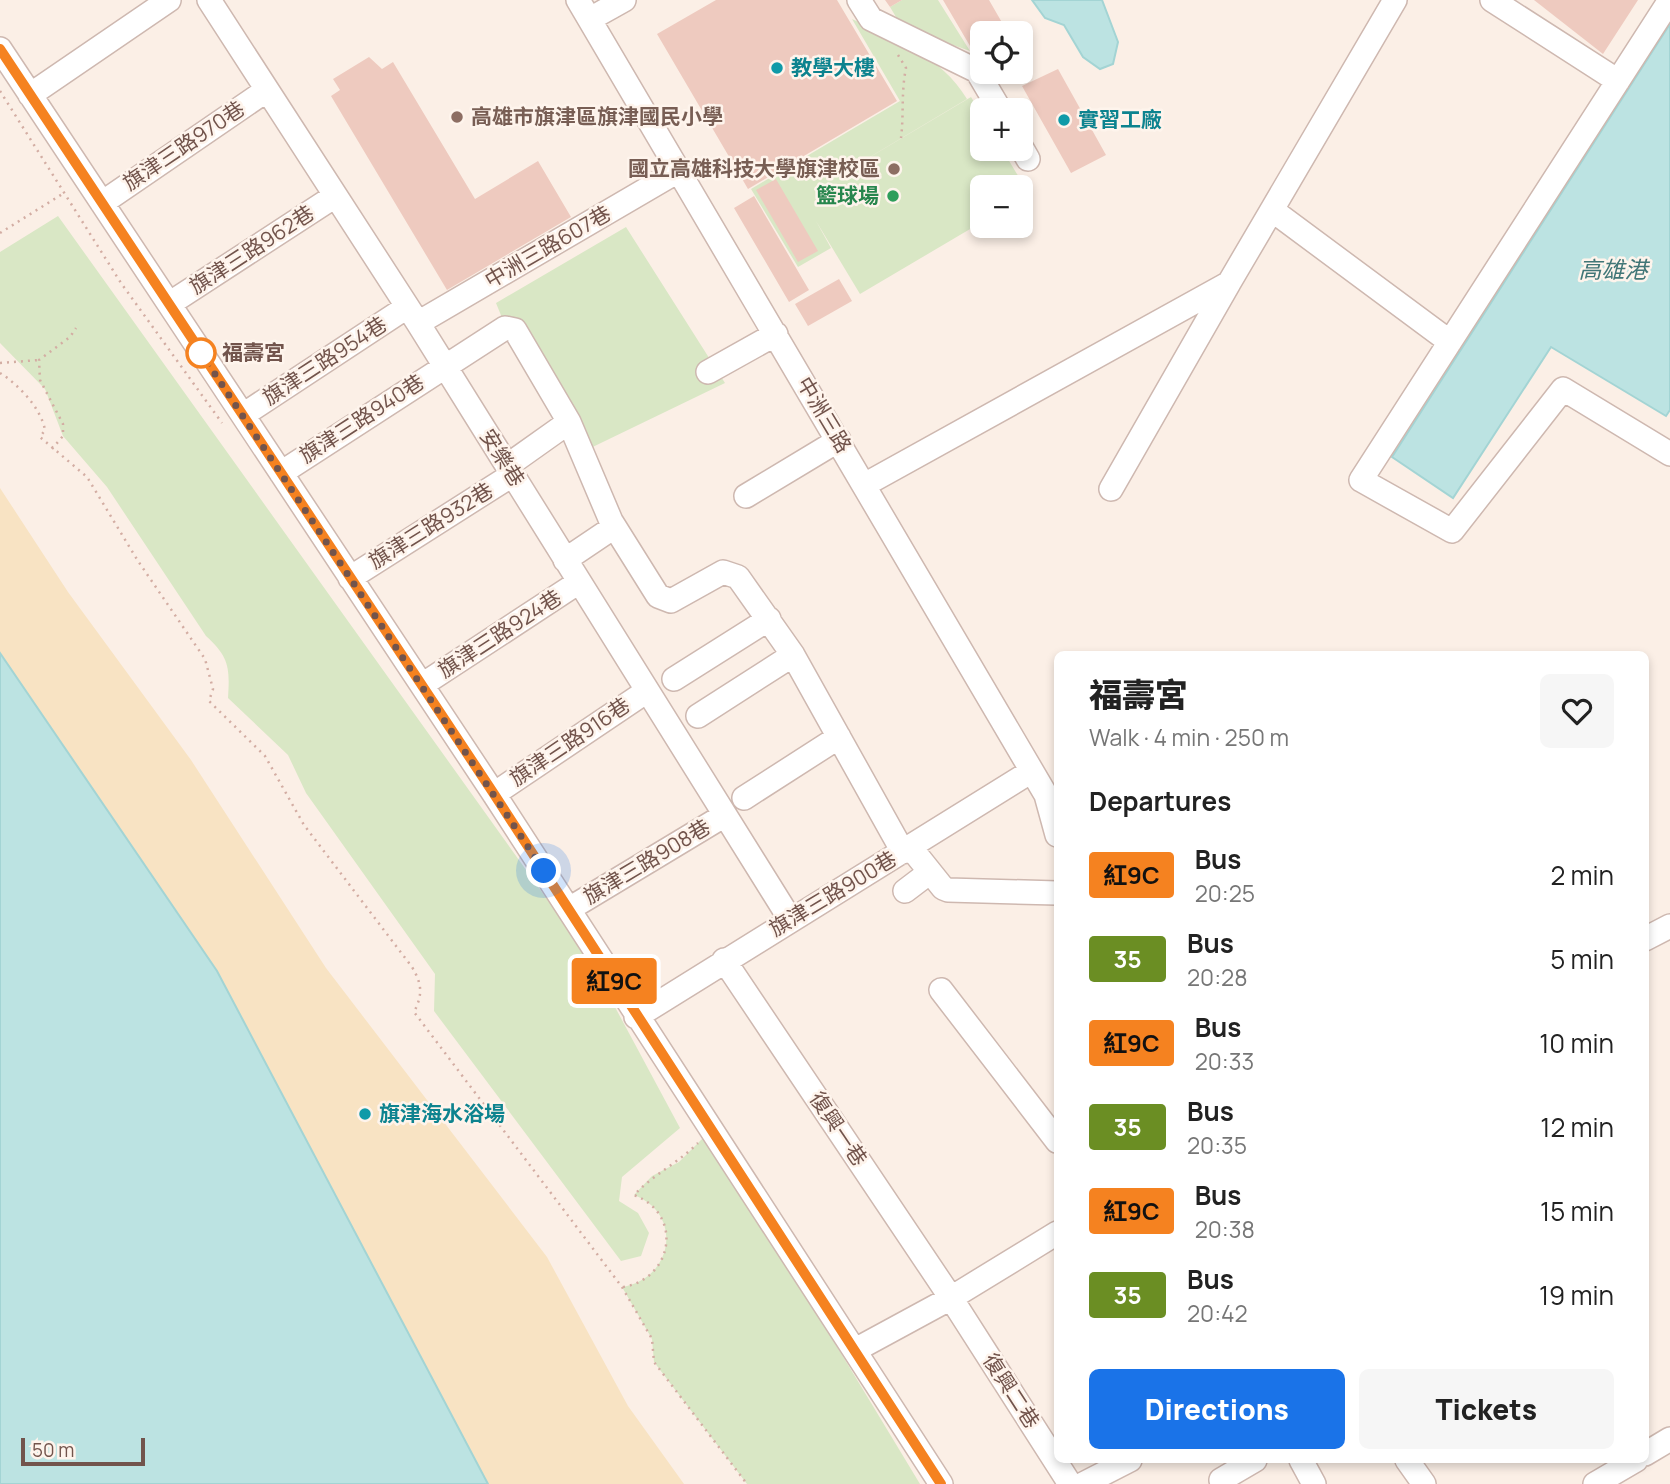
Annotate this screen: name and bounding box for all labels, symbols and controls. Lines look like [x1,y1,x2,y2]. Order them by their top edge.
map controls [970,21,1033,238]
button: locate [970,21,1033,84]
place label: 教學大樓 [791,53,875,81]
marker: 教學大樓 [769,60,785,76]
street label: 旗津三路970巷 [117,94,250,196]
button: + [970,98,1033,161]
place label: 高雄市旗津區旗津國民小學 [471,102,723,130]
place label: 實習工廠 [1078,105,1162,133]
marker: 高雄市旗津區旗津國民小學 [449,109,465,125]
marker: 實習工廠 [1056,112,1072,128]
place label: 國立高雄科技大學旗津校區 [628,154,880,182]
marker: 國立高雄科技大學旗津校區 [886,161,902,177]
button: − [970,175,1033,238]
place label: 籃球場 [816,181,879,209]
marker: 籃球場 [885,188,901,204]
street label: 旗津三路962巷 [184,198,319,300]
street label: 中洲三路607巷 [479,199,616,294]
water label: 高雄港 [1579,253,1651,285]
street label: 旗津三路954巷 [257,310,392,411]
marker: 福壽宮 [186,338,216,368]
place label: 福壽宮 [222,338,285,366]
street label: 旗津三路940巷 [294,367,429,469]
street label: 中洲三路 [791,371,858,458]
street label: 安樂巷 [474,423,531,492]
street label: 旗津三路932巷 [363,476,498,575]
street label: 旗津三路924巷 [432,583,567,684]
text: 福壽宮 [1089,672,1188,717]
button: heart [1540,674,1614,748]
street label: 旗津三路916巷 [504,691,635,792]
text: Walk · 4 min · 250 m [1089,721,1289,753]
text: Departures [1089,783,1231,819]
street label: 旗津三路908巷 [578,812,715,910]
text: Bus [1195,841,1241,877]
street label: 旗津三路900巷 [764,844,901,942]
your location [526,853,561,888]
text: 2 min [1550,857,1614,893]
text: 紅9C [1103,858,1160,891]
text: 20:25 [1195,877,1255,909]
text: Bus [1187,925,1234,961]
text: 5 min [1550,941,1614,977]
text: 35 [1113,942,1142,975]
line badge: 紅9C [574,958,654,1004]
text: 20:28 [1187,961,1247,993]
text: 紅9C [586,964,642,997]
text: Bus [1195,1009,1241,1045]
text: 10 min [1539,1025,1614,1061]
text: 紅9C [1103,1026,1160,1059]
text: 20:33 [1195,1045,1254,1077]
street label: 復興一巷 [804,1086,874,1171]
text: Bus [1187,1093,1234,1129]
place label: 旗津海水浴場 [379,1099,505,1127]
marker: 旗津海水浴場 [357,1106,373,1122]
text: 12 min [1540,1109,1614,1145]
text: 35 [1113,1110,1142,1143]
text: 20:35 [1187,1129,1247,1161]
text: Bus [1195,1177,1241,1213]
text: 15 min [1540,1193,1614,1229]
text: 紅9C [1103,1194,1160,1227]
text: 20:38 [1195,1213,1255,1245]
text: Bus [1187,1261,1234,1297]
text: 19 min [1539,1277,1614,1313]
text: 35 [1113,1278,1142,1311]
text: 20:42 [1187,1297,1248,1329]
street label: 復興二巷 [977,1348,1046,1433]
button: Directions [1089,1369,1345,1449]
button: Tickets [1359,1369,1614,1449]
scale bar [21,1435,145,1467]
text: 50 m [32,1437,74,1463]

